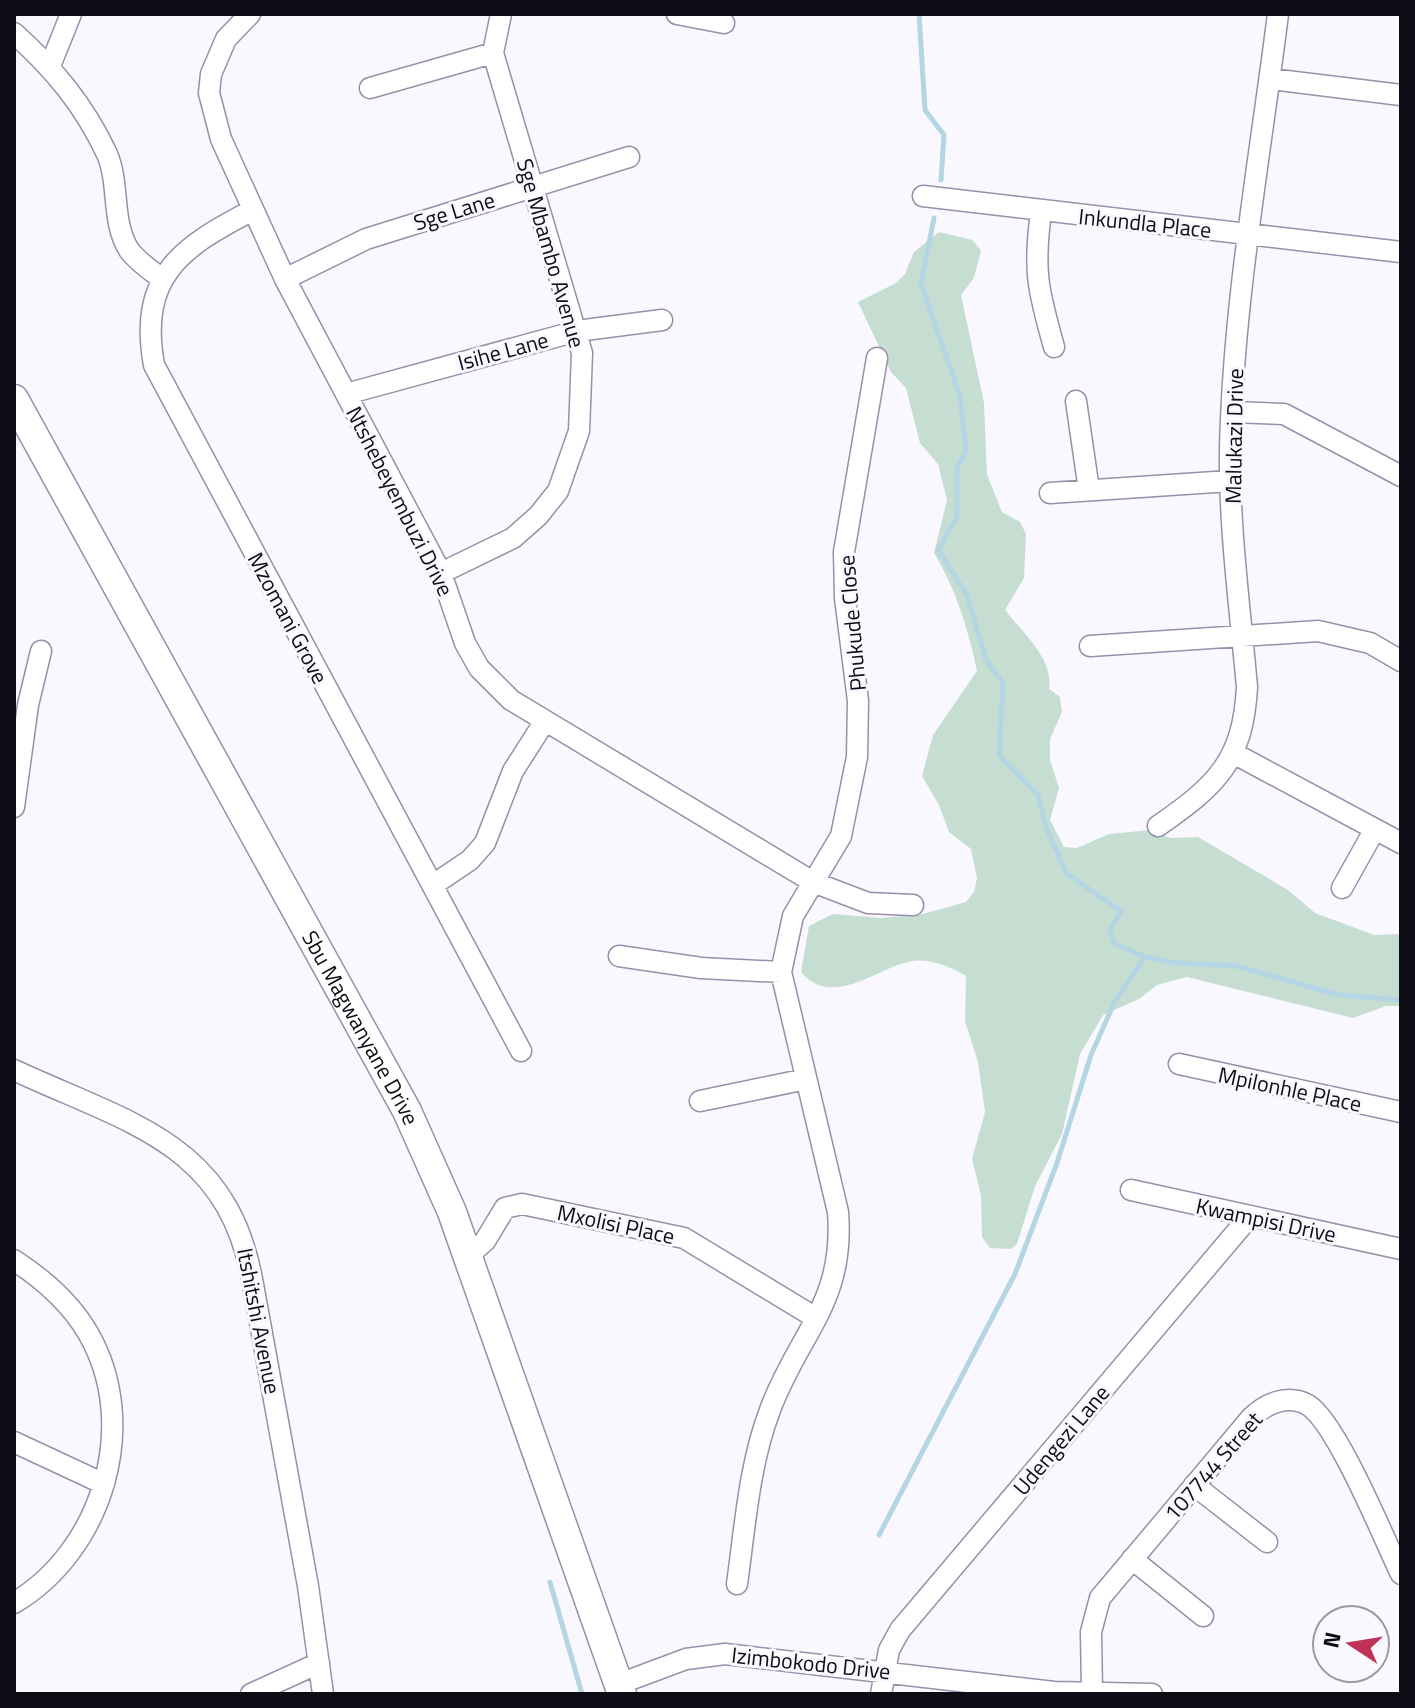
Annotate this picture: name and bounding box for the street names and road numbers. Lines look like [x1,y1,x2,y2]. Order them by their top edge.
street label: Sge Mbambo Avenue [508,154,594,352]
street label: Sge Lane [409,183,499,239]
street label: Inkundla Place [1077,199,1213,247]
street label: Isihe Lane [454,323,552,379]
street label: Malukazi Drive [1216,368,1252,504]
street label: Ntshebeyembuzi Drive [337,400,463,602]
street label: Mzomani Grove [239,546,337,690]
street label: Phukude Close [829,554,875,692]
street label: Sbu Magwanyane Drive [293,924,428,1130]
street label: Mpilonhle Place [1215,1057,1365,1121]
street label: Kwampisi Drive [1193,1189,1339,1251]
street label: Mxolisi Place [554,1195,678,1253]
street label: Itshitshi Avenue [228,1245,290,1397]
street label: Udengezi Lane [1005,1377,1117,1503]
street label: 107744 Street [1156,1404,1270,1528]
street label: Izimbokodo Drive [730,1638,892,1688]

